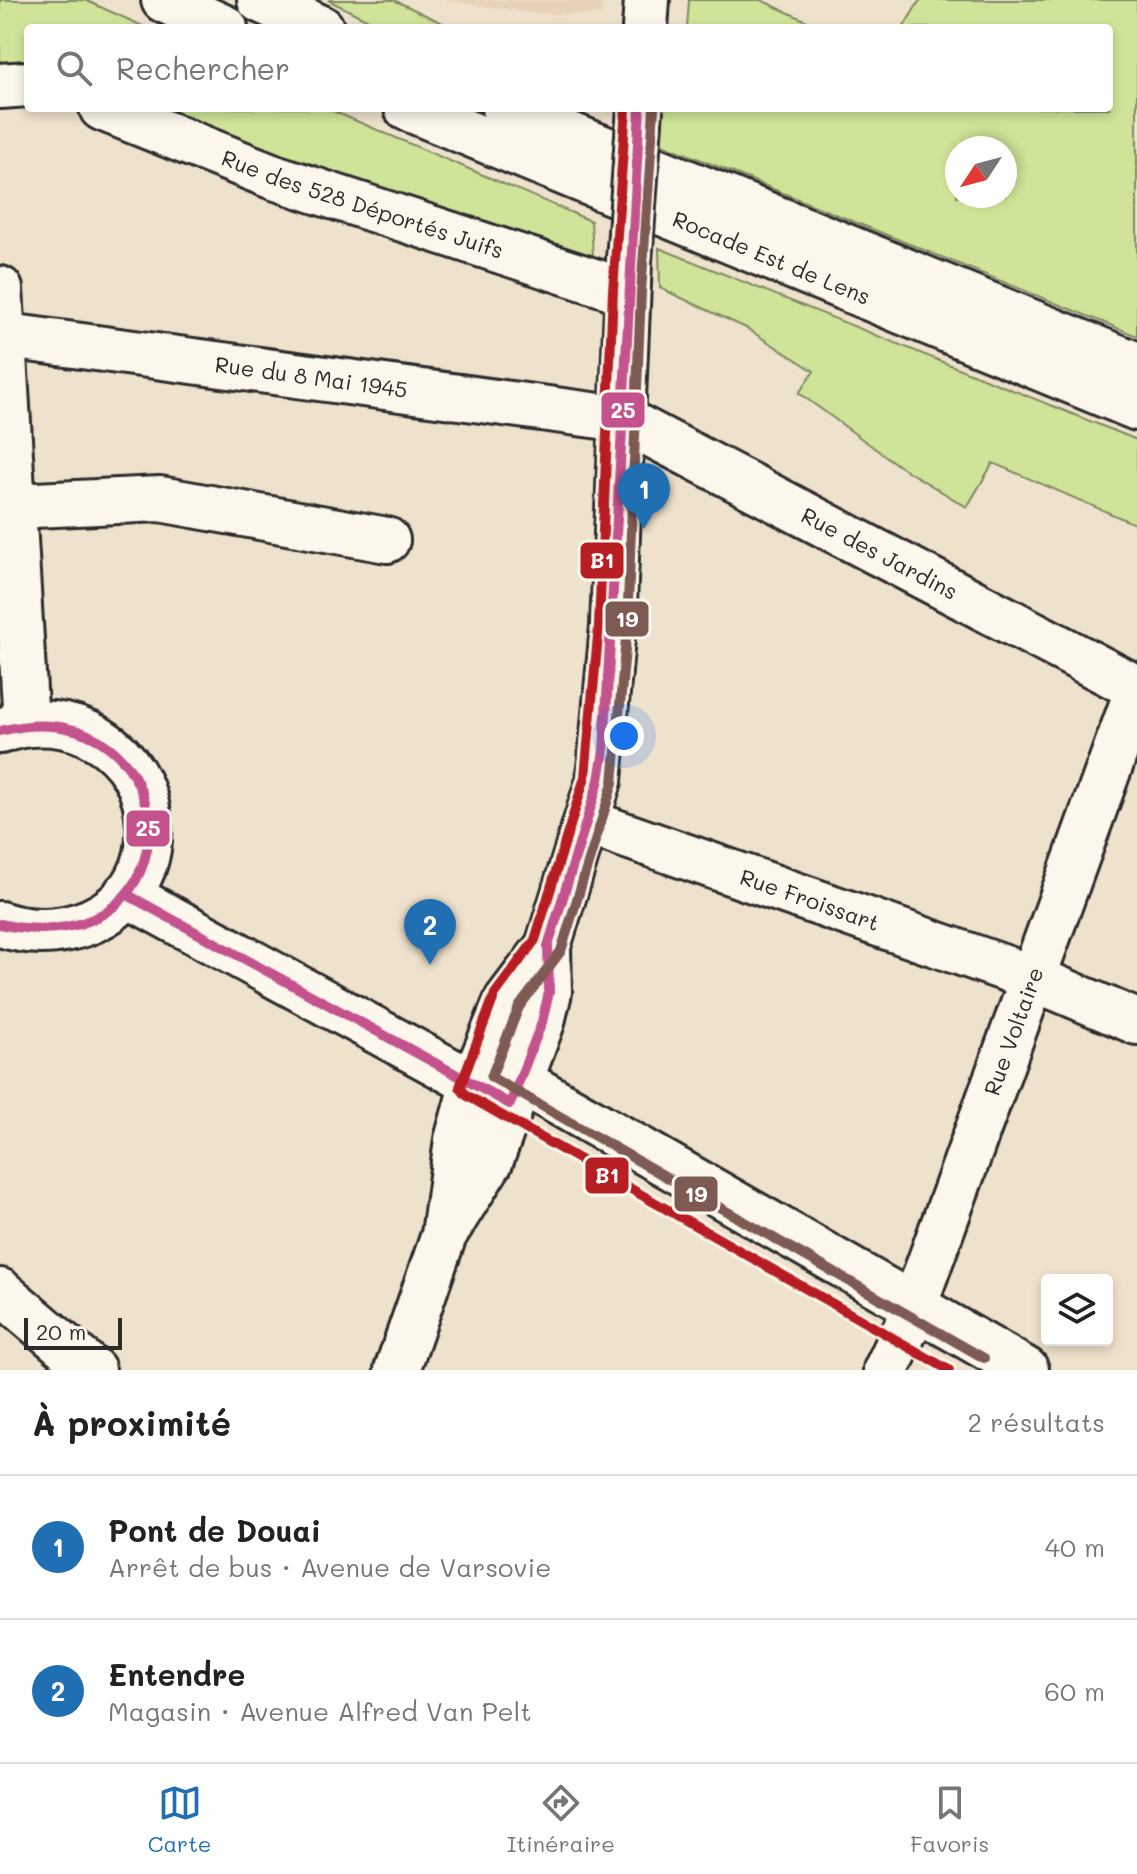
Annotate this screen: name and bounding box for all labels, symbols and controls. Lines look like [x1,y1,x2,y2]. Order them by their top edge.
search box [24,24,1113,112]
icon: search [52,46,96,90]
text: Rechercher [116,48,290,88]
north arrow [945,136,1017,208]
street label: Rue des 528 Déportés Juifs [218,143,507,265]
street label: Rocade Est de Lens [668,204,875,311]
street label: Rue du 8 Mai 1945 [213,349,409,404]
line badge: 25 [600,391,646,429]
text: 25 [610,395,636,424]
pin: 1 [618,463,670,529]
street label: Rue des Jardins [796,500,963,606]
line badge: B1 [579,541,625,580]
text: B1 [590,545,614,574]
line badge: 19 [604,600,650,638]
text: 19 [616,604,638,633]
your location [604,716,644,756]
line badge: 25 [125,809,171,848]
text: 25 [135,813,161,842]
street label: Rue Froissart [736,862,884,937]
pin: 2 [404,899,456,965]
street label: Rue Voltaire [977,963,1050,1099]
line badge: B1 [584,1156,630,1195]
text: B1 [595,1160,619,1189]
line badge: 19 [673,1175,719,1213]
text: 19 [685,1179,707,1208]
map controls [1041,1274,1113,1346]
button: layers [1041,1274,1113,1346]
scale bar [24,1314,122,1350]
text: 20 m [36,1317,86,1346]
text: À proximité [32,1400,231,1445]
text: 2 résultats [967,1405,1105,1439]
text: Pont de Douai [108,1510,321,1550]
text: 1 [52,1530,64,1564]
text: 40 m [1045,1530,1105,1564]
text: Arrêt de bus · Avenue de Varsovie [108,1550,551,1584]
text: Entendre [108,1654,245,1694]
text: 2 [51,1674,65,1708]
text: 60 m [1044,1674,1105,1708]
text: Magasin · Avenue Alfred Van Pelt [108,1694,532,1728]
tab: Carte [148,1781,211,1858]
tab: Itinéraire [507,1781,615,1858]
tab: Favoris [910,1781,989,1858]

